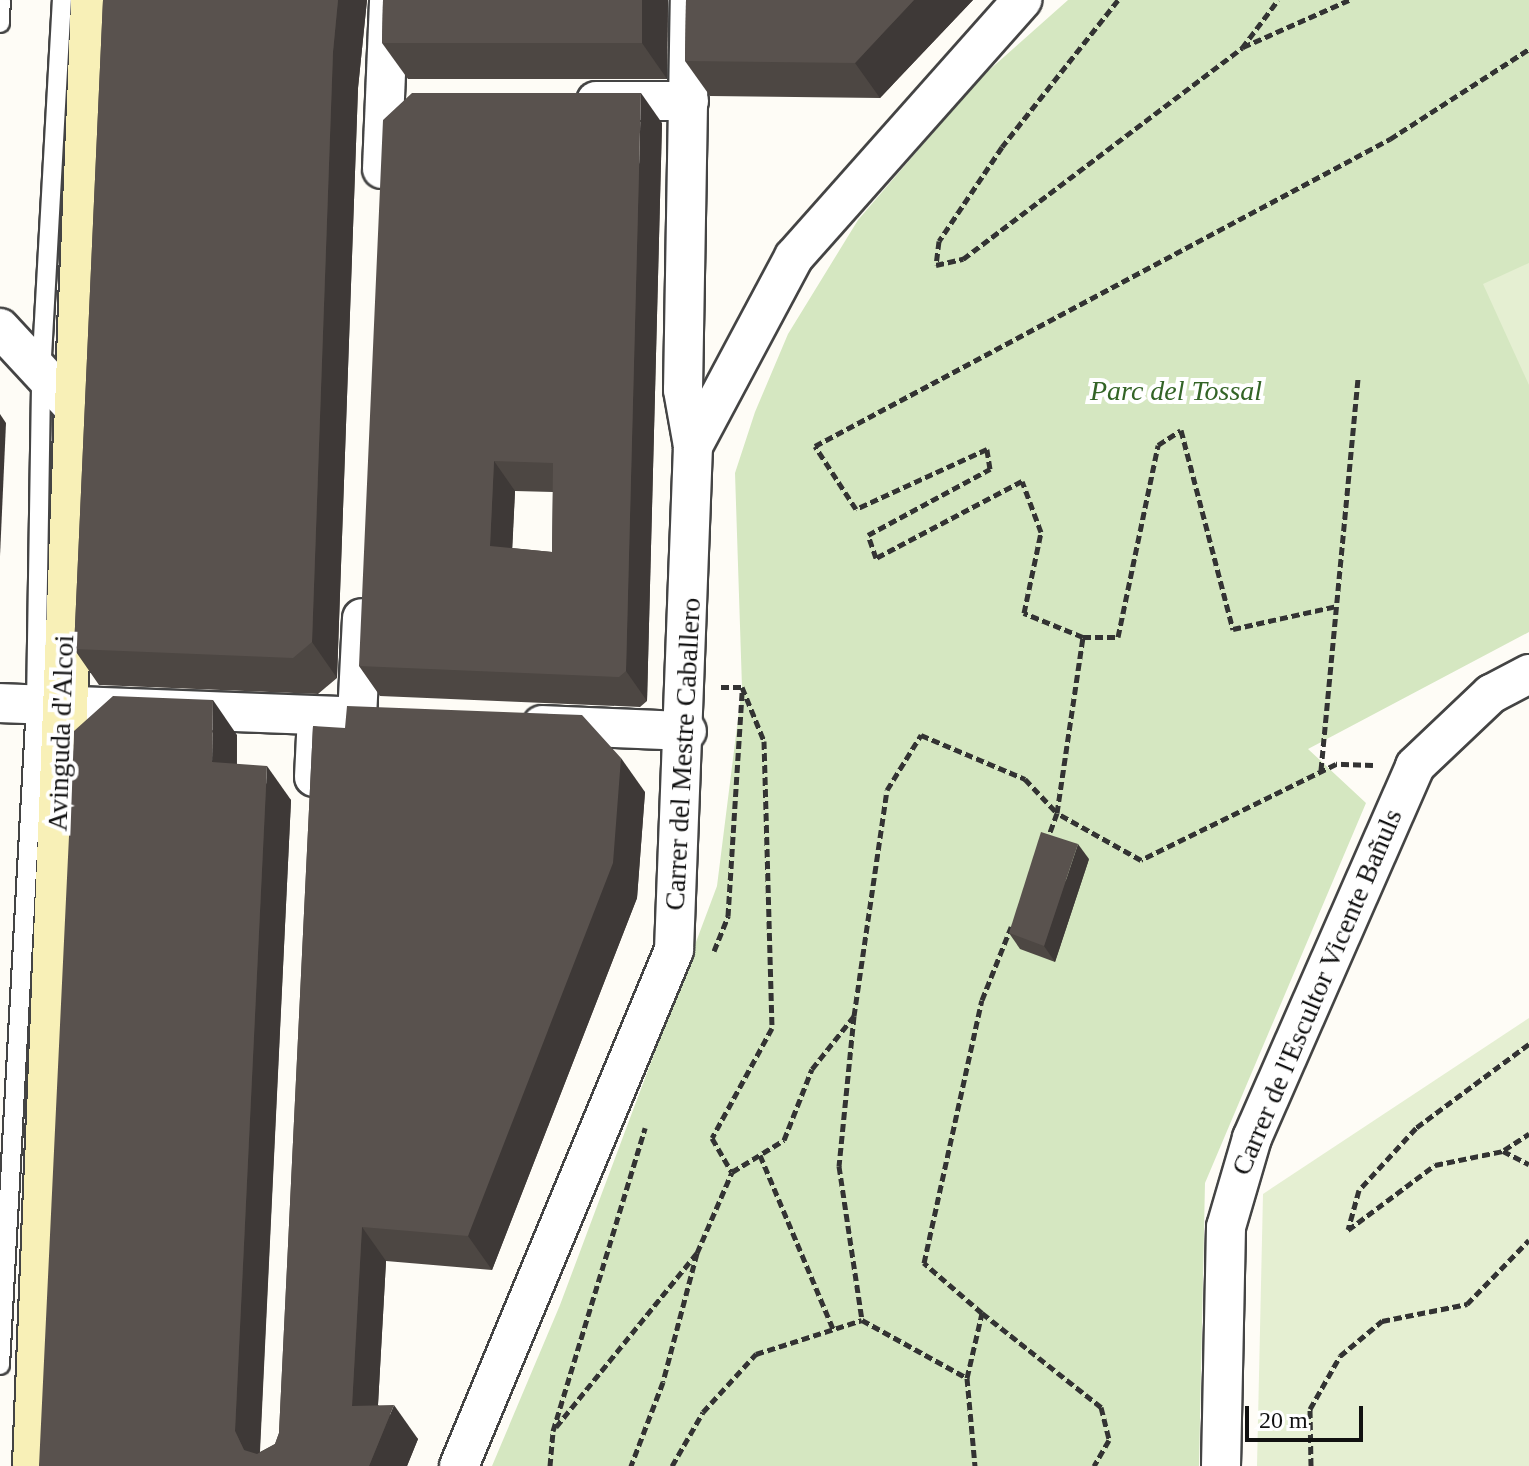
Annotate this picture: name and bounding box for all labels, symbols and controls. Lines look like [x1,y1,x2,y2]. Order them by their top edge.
park label: Parc del Tossal [1090,374,1262,408]
street label: Carrer del Mestre Caballero [658,597,708,911]
street label: Avinguda d'Alcoi [41,634,81,832]
street label: Carrer de l'Escultor Vicente Bañuls [1224,804,1410,1180]
scale bar [1249,1390,1367,1440]
text: 20 m [1259,1407,1308,1433]

